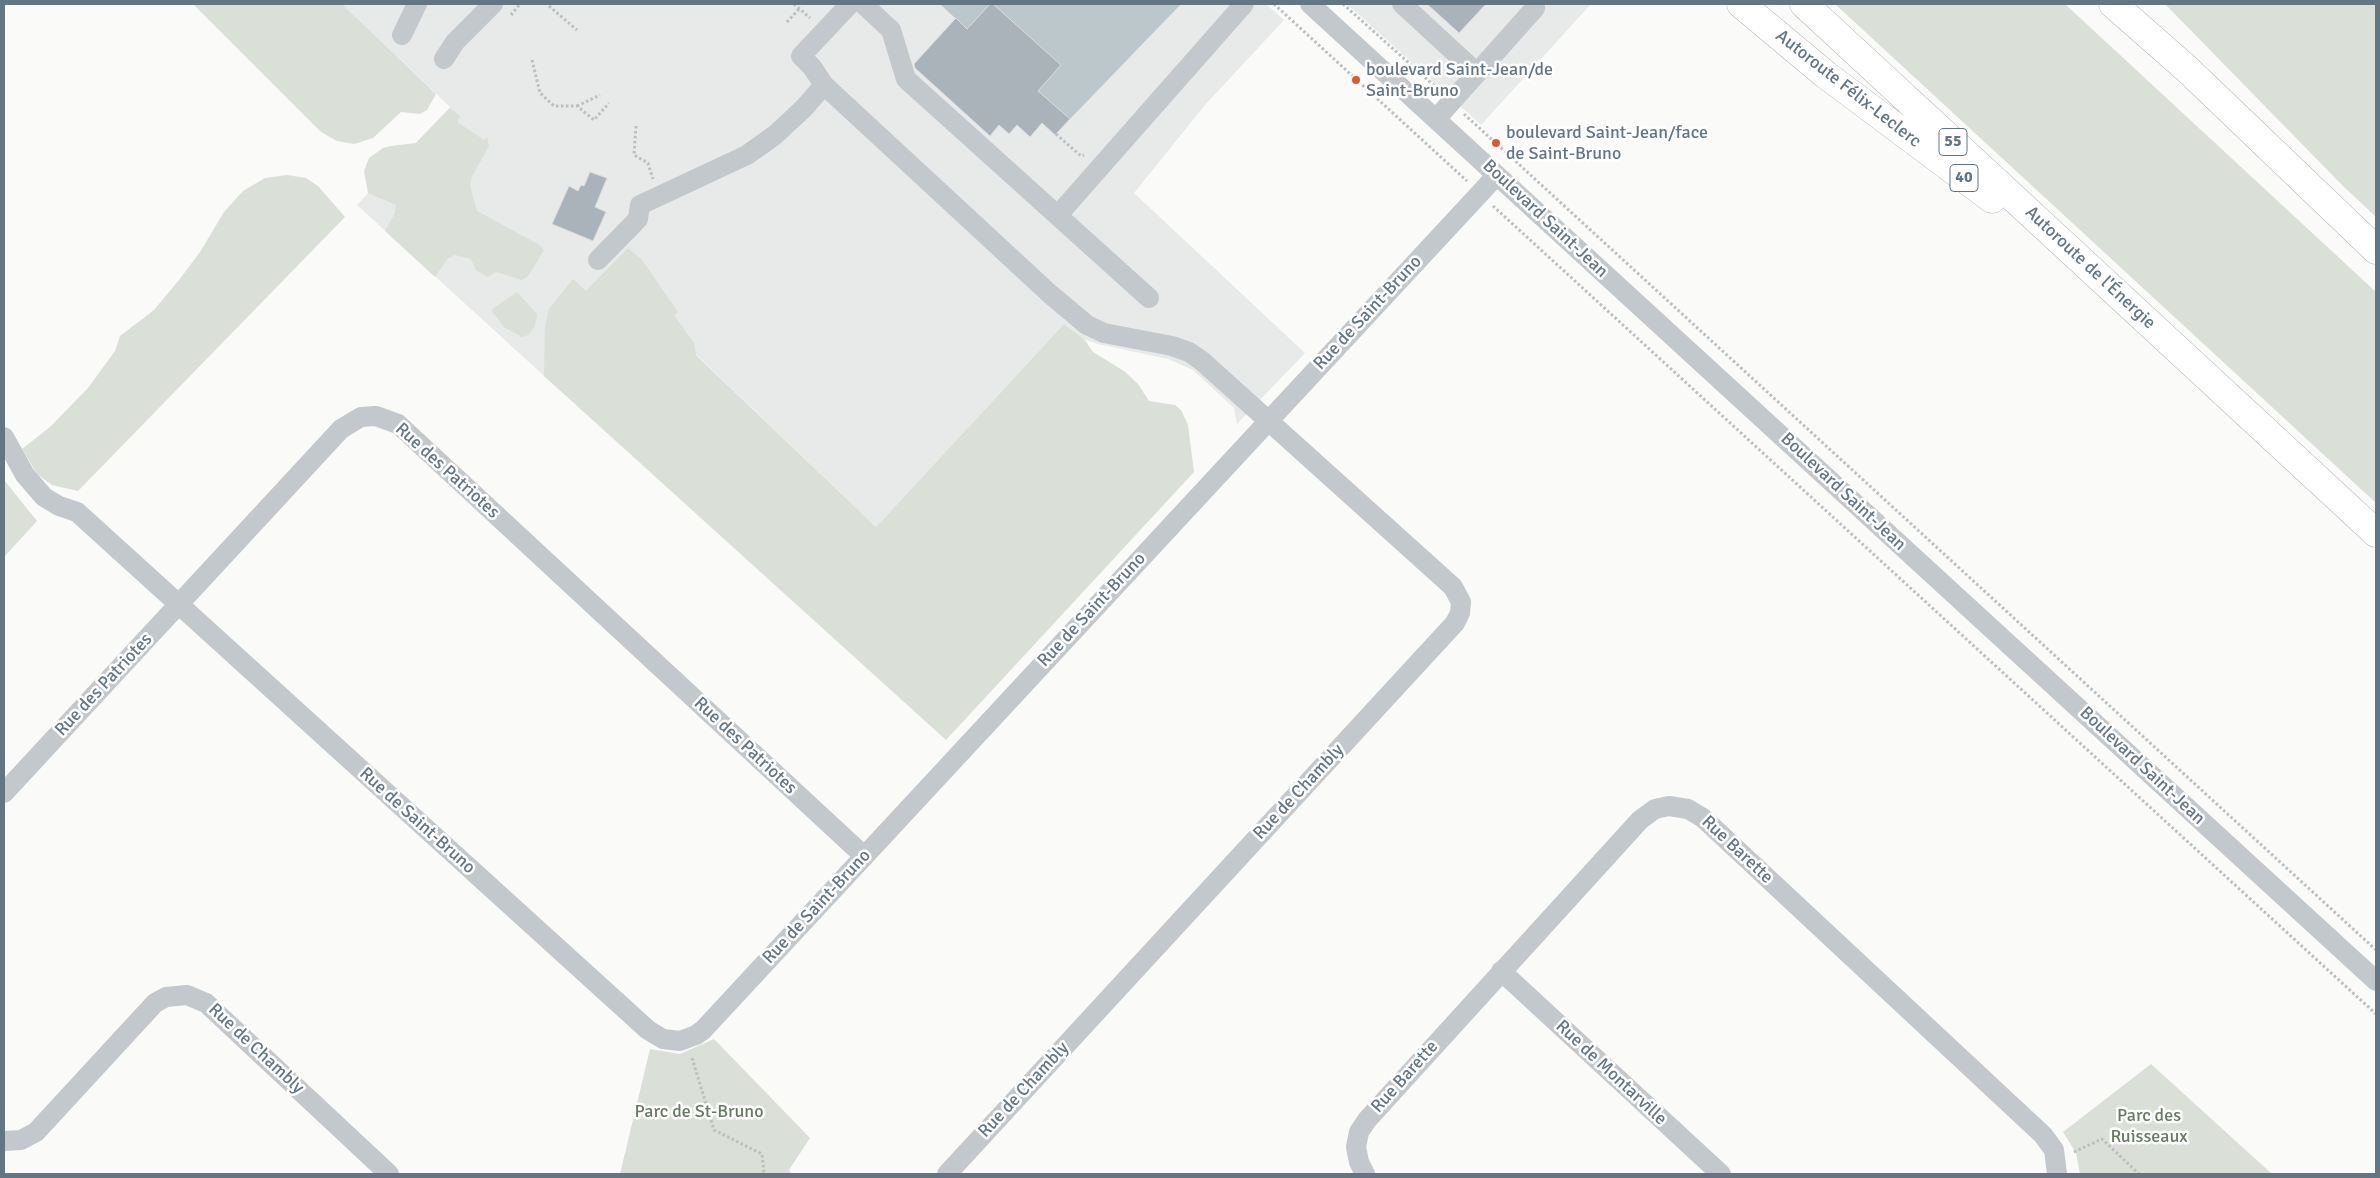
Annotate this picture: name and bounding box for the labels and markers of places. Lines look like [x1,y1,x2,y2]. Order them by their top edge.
place label: boulevard Saint-Jean/de Saint-Bruno [1366,59,1553,102]
marker: boulevard Saint-Jean/de Saint-Bruno [1350,74,1362,86]
place label: boulevard Saint-Jean/face de Saint-Bruno [1506,122,1708,164]
marker: boulevard Saint-Jean/face de Saint-Bruno [1490,137,1502,149]

